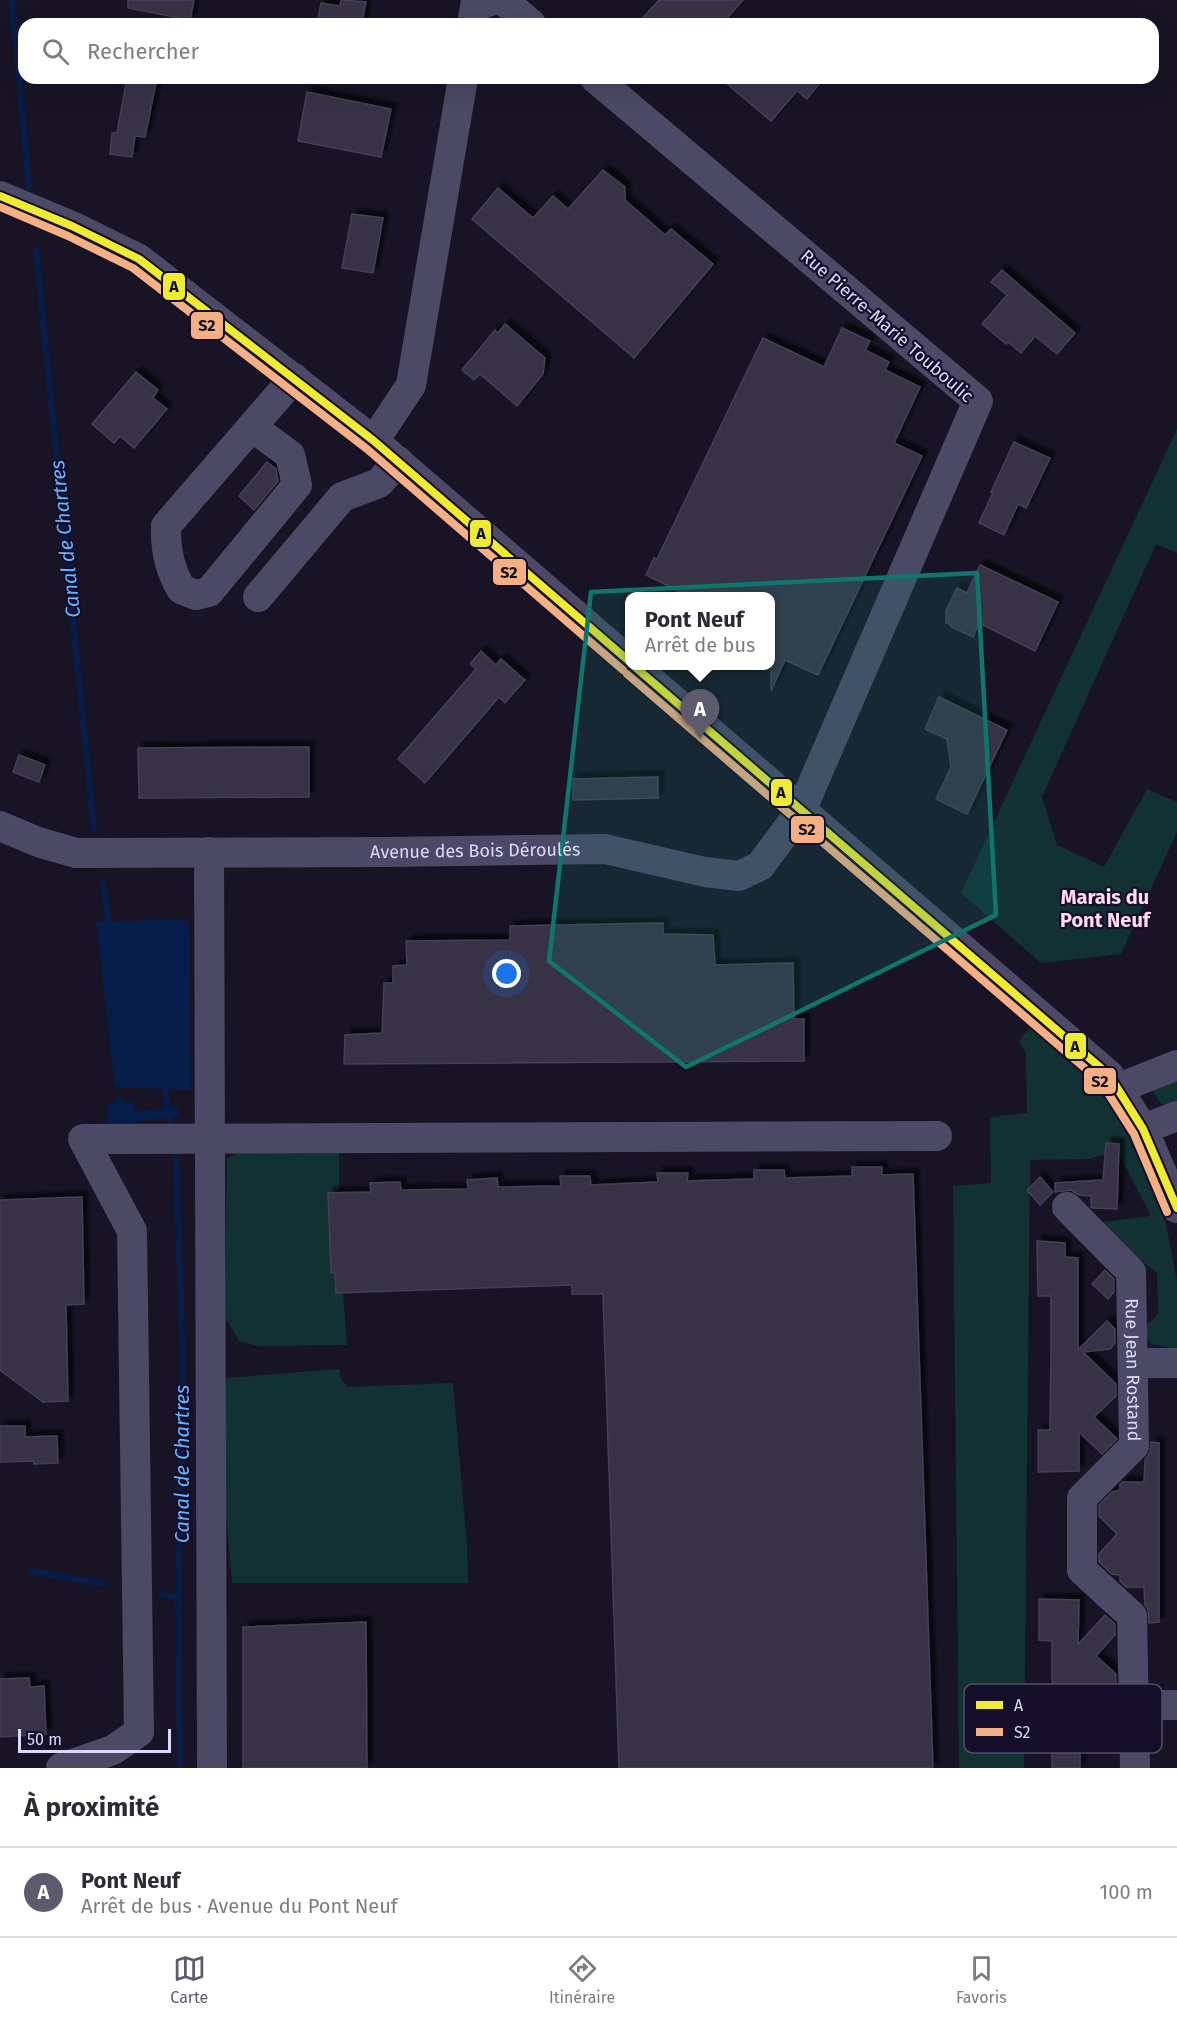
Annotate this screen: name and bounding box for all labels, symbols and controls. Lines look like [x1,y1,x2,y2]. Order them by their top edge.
search box [18,18,1159,84]
icon: search [39,35,72,68]
text: Rechercher [87,38,199,65]
street label: Rue Pierre-Marie Touboulic [796,245,978,407]
line badge: A [162,272,186,301]
text: A [168,277,179,296]
line badge: S2 [190,311,224,340]
text: S2 [198,316,216,335]
water label: Canal de Chartres [45,459,85,619]
line badge: A [469,519,492,548]
text: A [475,524,486,543]
line badge: S2 [492,558,527,586]
text: S2 [500,563,518,582]
popup [625,592,775,670]
text: Pont Neuf [645,606,744,633]
text: Arrêt de bus [645,633,755,657]
pin: A [680,690,720,739]
line badge: A [770,778,793,807]
text: A [775,783,786,802]
line badge: S2 [790,815,825,844]
text: S2 [798,820,816,839]
street label: Avenue des Bois Déroulés [370,838,580,863]
district label: Marais du Pont Neuf [1060,885,1152,932]
your location [492,959,521,988]
line badge: A [1064,1032,1087,1060]
text: A [1069,1037,1080,1056]
line badge: S2 [1083,1067,1117,1095]
text: S2 [1091,1072,1109,1091]
street label: Rue Jean Rostand [1120,1298,1145,1442]
water label: Canal de Chartres [170,1385,194,1543]
legend [964,1684,1162,1753]
text: A [1014,1696,1024,1715]
text: S2 [1014,1723,1031,1742]
scale bar [18,1726,171,1754]
text: 50 m [27,1730,62,1749]
text: À proximité [24,1792,159,1823]
text: Pont Neuf [81,1867,180,1894]
text: A [38,1880,49,1904]
text: 100 m [1100,1880,1153,1904]
text: Arrêt de bus · Avenue du Pont Neuf [81,1894,398,1918]
tab: Carte [170,1952,208,2007]
tab: Itinéraire [549,1952,615,2007]
tab: Favoris [956,1952,1007,2007]

